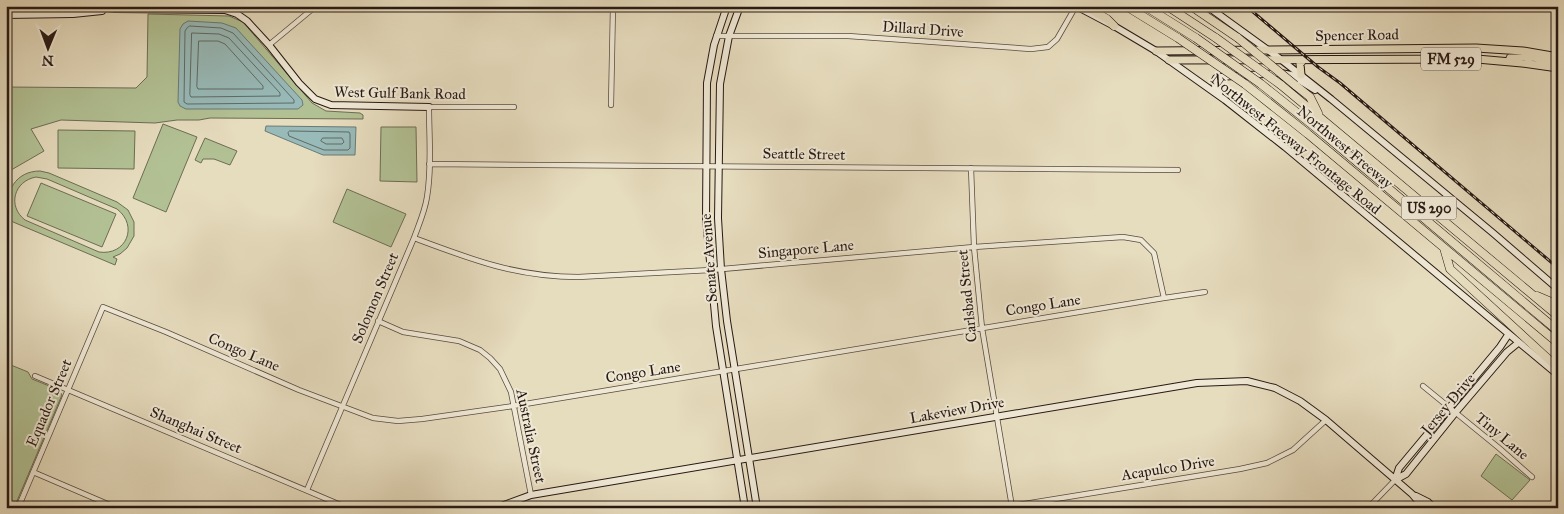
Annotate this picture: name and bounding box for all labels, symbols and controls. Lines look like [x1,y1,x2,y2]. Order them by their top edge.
street label: Dillard Drive [882,17,964,41]
north arrow [22,22,72,72]
street label: Spencer Road [1315,25,1400,45]
road number: FM 529 [1421,48,1481,70]
text: N [42,52,54,69]
street label: Northwest Freeway Frontage Road [1207,70,1385,218]
street label: West Gulf Bank Road [334,83,466,103]
street label: Northwest Freeway [1293,102,1397,192]
street label: Seattle Street [763,144,846,164]
road number: US 290 [1402,197,1456,220]
street label: Senate Avenue [697,213,721,303]
street label: Singapore Lane [757,236,855,262]
street label: Carlsbad Street [953,248,981,343]
street label: Solomon Street [348,249,402,346]
street label: Congo Lane [1004,290,1082,320]
street label: Congo Lane [206,329,282,375]
street label: Equador Street [22,356,77,450]
street label: Congo Lane [604,357,682,387]
street label: Jersey Drive [1416,370,1480,440]
street label: Australia Street [512,386,550,485]
street label: Lakeview Drive [908,393,1006,427]
street label: Shanghai Street [148,403,245,458]
street label: Tiny Lane [1472,408,1532,464]
street label: Acapulco Drive [1119,452,1216,484]

